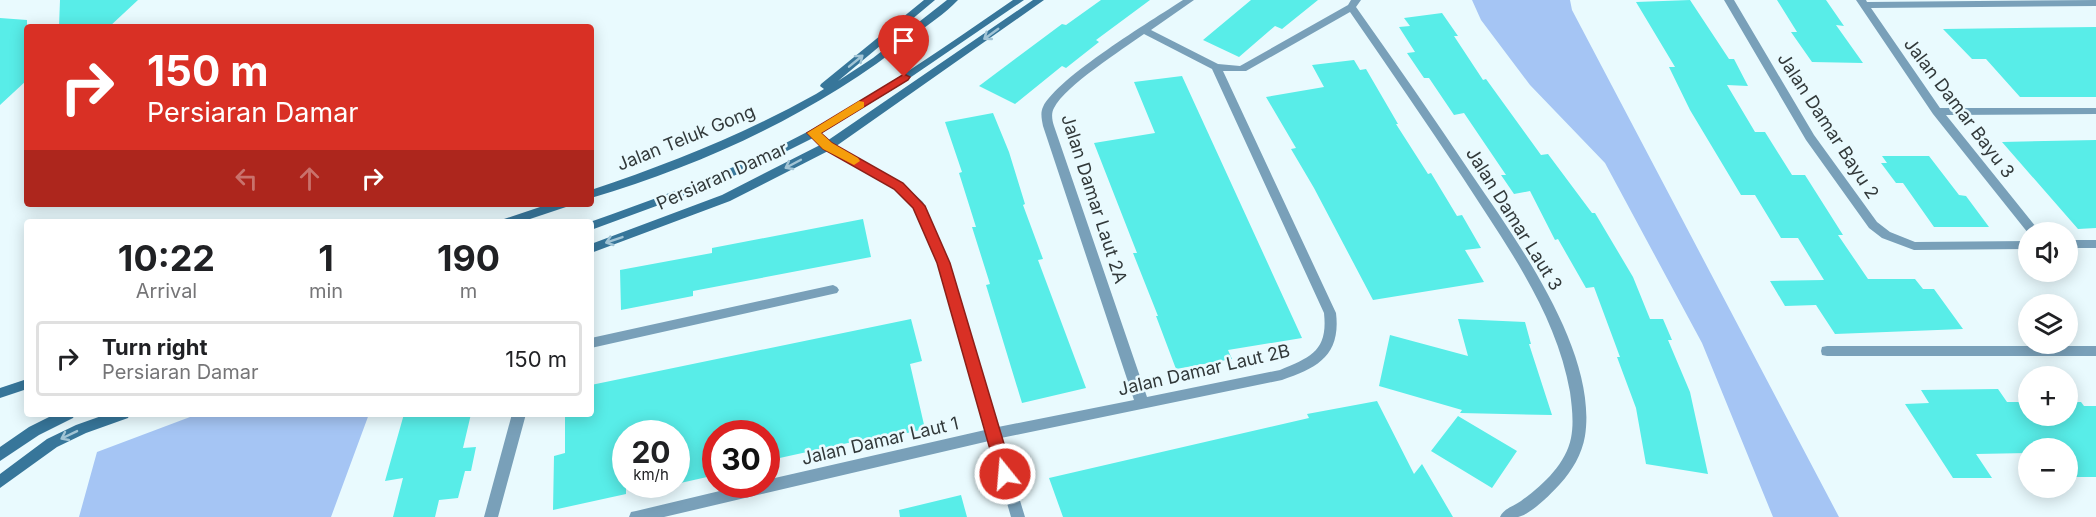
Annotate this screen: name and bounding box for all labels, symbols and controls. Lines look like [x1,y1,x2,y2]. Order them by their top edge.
pin [878,15,929,77]
icon: arrive [887,24,920,57]
one-way arrow [984,28,1000,40]
street label: Jalan Damar Bayu 3 [1900,34,2019,182]
text: 150 m [147,45,269,96]
icon: right [48,48,126,126]
street label: Jalan Damar Bayu 2 [1773,49,1883,203]
one-way arrow [847,55,863,68]
text: Persiaran Damar [147,96,358,129]
street label: Jalan Teluk Gong [614,100,758,175]
street label: Jalan Damar Laut 2A [1057,112,1132,286]
street label: Persiaran Damar [653,137,791,214]
street label: Jalan Damar Laut 3 [1462,143,1567,294]
one-way arrow [785,159,803,170]
icon: left [230,162,263,195]
icon: ahead [293,162,326,195]
icon: right [356,162,389,195]
map controls [2018,222,2078,498]
button: sound [2018,222,2078,282]
text: 10:22 [118,236,215,280]
text: 1 [318,236,334,280]
text: 190 [437,236,500,280]
one-way arrow [605,236,624,247]
text: Arrival [136,279,197,303]
text: min [309,279,343,303]
text: m [460,279,477,303]
button: layers [2018,294,2078,354]
text: Turn right [102,334,208,360]
street label: Jalan Damar Laut 2B [1116,339,1292,400]
icon: right [51,342,84,375]
text: 150 m [505,346,567,372]
text: Persiaran Damar [102,360,259,384]
button: + [2018,366,2078,426]
street label: Jalan Damar Laut 1 [799,412,960,469]
speed limit sign: 30 [702,420,780,498]
one-way arrow [60,429,78,441]
text: 20 [631,434,671,470]
button: − [2018,438,2078,498]
position arrow [973,442,1037,506]
text: km/h [633,465,669,484]

